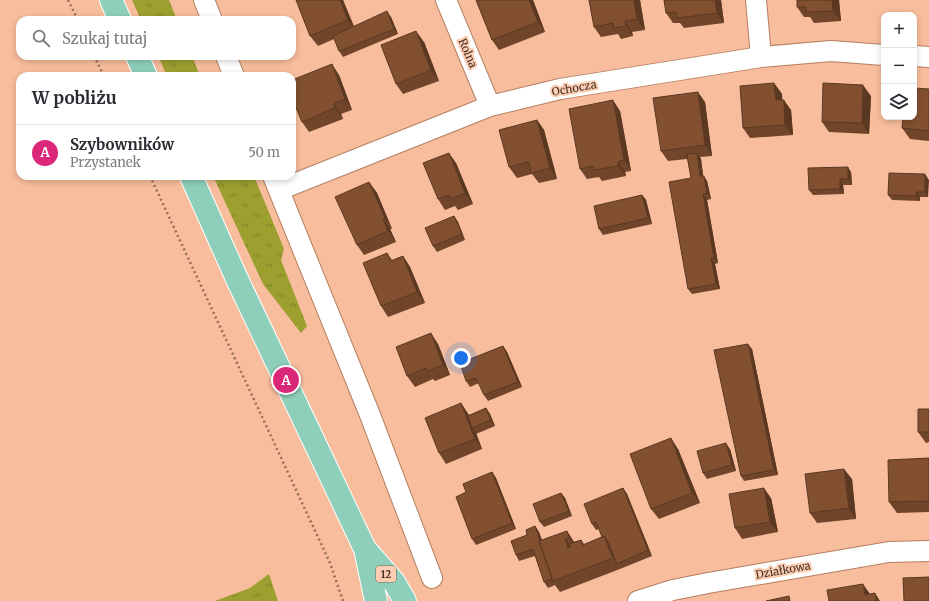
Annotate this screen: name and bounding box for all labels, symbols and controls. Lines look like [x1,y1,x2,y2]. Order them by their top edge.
map controls [881,12,917,120]
button: + [881,12,917,48]
search box [16,16,296,60]
icon: search [30,27,52,49]
text: Szukaj tutaj [62,29,147,48]
street label: Rolna [456,36,480,70]
button: − [881,48,917,84]
street label: Ochocza [550,77,598,99]
button: layers [881,84,917,120]
text: W pobliżu [32,87,117,109]
text: Szybowników [70,135,174,154]
text: A [40,144,50,161]
text: 50 m [248,144,280,161]
text: Przystanek [70,154,141,171]
your location [451,348,471,368]
pin: A [273,365,299,395]
street label: Działkowa [754,558,812,582]
road number: 12 [376,566,396,582]

